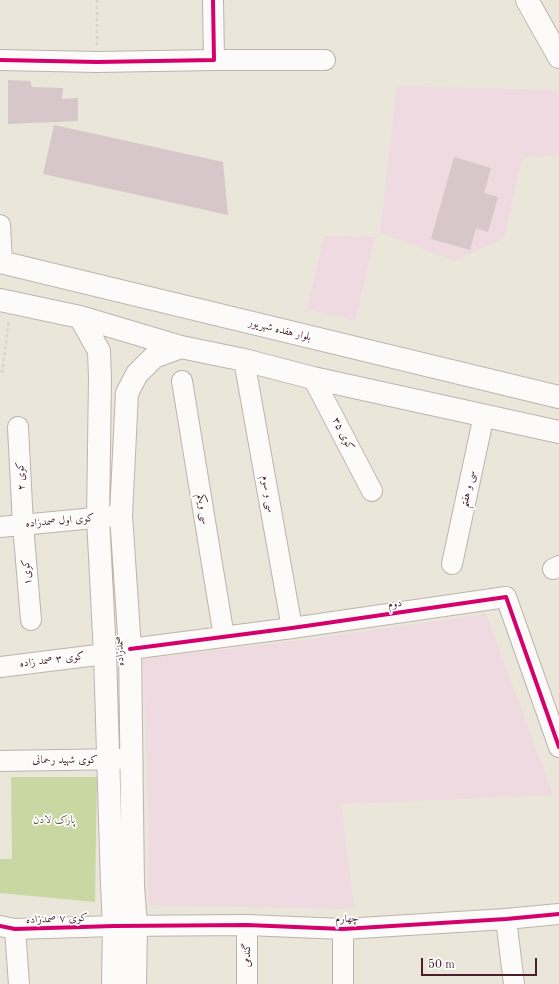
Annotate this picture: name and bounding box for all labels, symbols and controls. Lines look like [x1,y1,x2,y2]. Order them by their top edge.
street label: بلوار هفده شهریور [247,316,313,344]
street label: کوی ۳۵ [329,415,357,453]
street label: کوی ۲ [14,461,28,491]
street label: سی و هفتم [458,469,478,509]
street label: سی و سوم [258,474,278,514]
street label: سی ویکم [194,493,212,525]
street label: کوی اول صمدزاده [25,511,95,531]
street label: کوی۱ [19,559,35,585]
street label: دوم [387,596,403,612]
street label: صمدزاده [113,636,127,666]
street label: کوی ۳ صمد زاده [19,649,85,671]
street label: کوی شهید رحمانی [32,753,98,767]
park label: پارک لادن [33,813,75,827]
street label: کوی ۷ صمدزاده [26,911,88,927]
street label: چهارم [335,912,359,926]
street label: گندمی [240,943,254,967]
scale bar [423,950,539,976]
text: 50 m [428,959,455,971]

